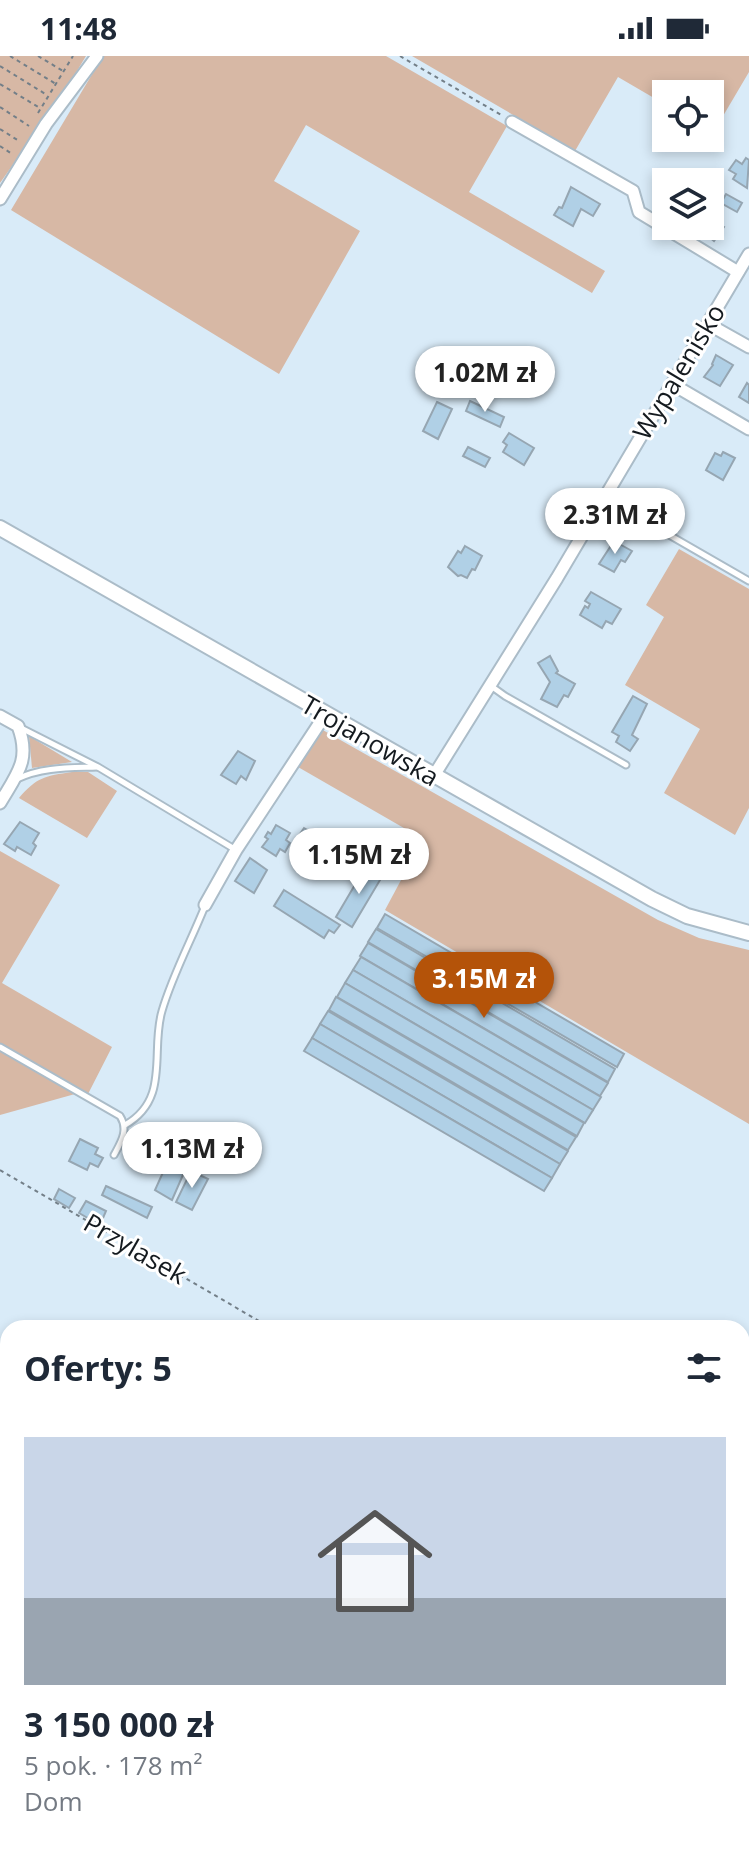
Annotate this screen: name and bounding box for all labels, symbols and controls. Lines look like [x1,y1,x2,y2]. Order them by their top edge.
text: 11:48 [40,8,117,49]
map controls [652,80,724,240]
button: locate [652,80,724,152]
button: layers [652,168,724,240]
street label: Wypalenisko [623,297,733,446]
pin: 1.02M zł [402,346,568,414]
text: 1.02M zł [433,354,537,390]
pin: 2.31M zł [532,488,698,556]
text: 2.31M zł [563,496,667,532]
street label: Trojanowska [295,686,446,794]
pin: 1.15M zł [276,828,442,896]
text: 1.15M zł [307,836,411,872]
pin: 3.15M zł [401,952,567,1020]
text: 3.15M zł [432,960,536,996]
pin: 1.13M zł [109,1122,275,1190]
text: 1.13M zł [140,1130,244,1166]
street label: Przylasek [78,1204,194,1292]
text: Oferty: 5 [24,1345,172,1391]
icon: filters [682,1346,726,1390]
icon: home [303,1489,447,1633]
text: 3 150 000 zł [24,1701,214,1747]
text: 5 pok. · 178 m² [24,1747,202,1783]
text: Dom [24,1783,83,1819]

